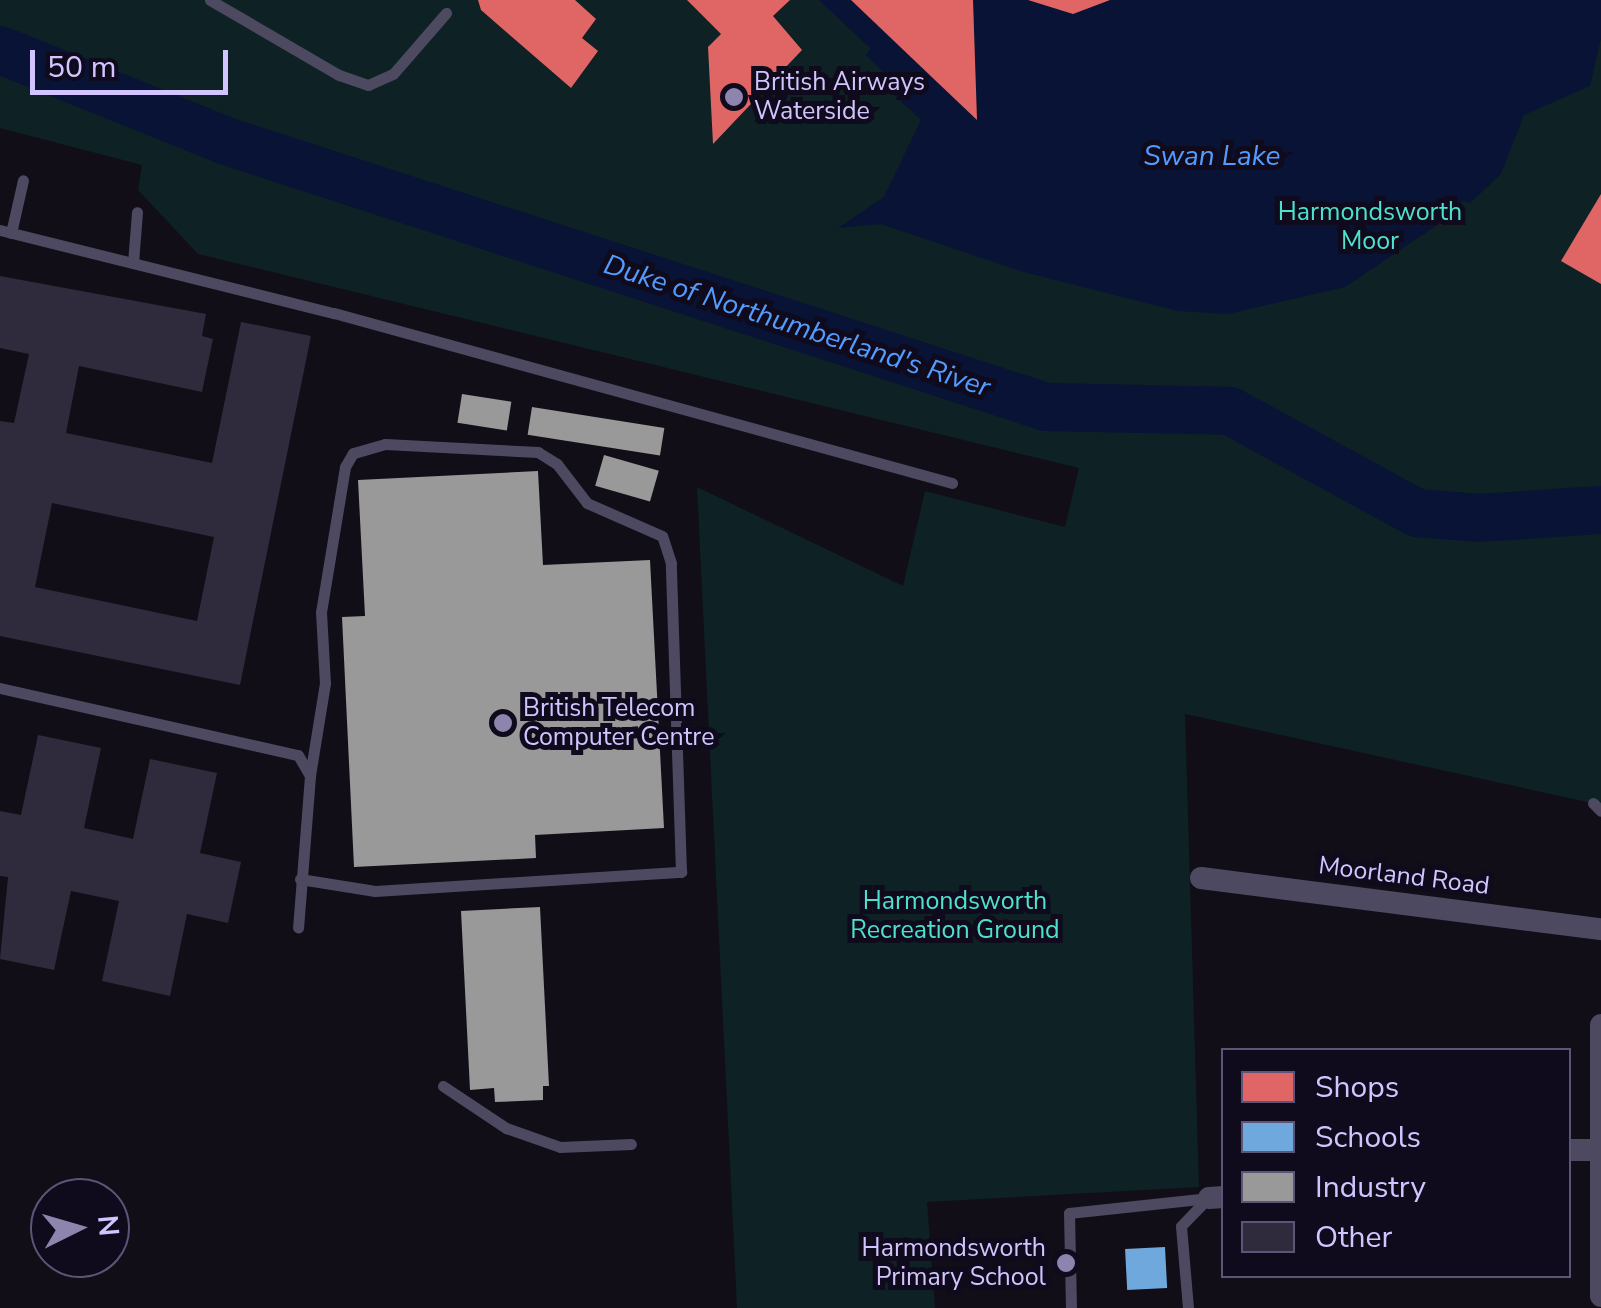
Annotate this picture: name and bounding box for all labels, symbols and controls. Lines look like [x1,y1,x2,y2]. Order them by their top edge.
scale bar [35,30,232,92]
text: 50 m [47,47,116,88]
place label: British Airways Waterside [754,68,925,127]
marker: British Airways Waterside [723,86,745,108]
water label: Swan Lake [1144,139,1280,173]
park label: Harmondsworth Moor [1278,198,1462,257]
water label: Duke of Northumberland's River [600,248,994,404]
place label: British Telecom Computer Centre [523,694,714,753]
marker: British Telecom Computer Centre [492,712,514,734]
street label: Moorland Road [1317,851,1491,901]
park label: Harmondsworth Recreation Ground [850,887,1060,946]
legend [1221,1048,1571,1278]
text: Shops [1315,1067,1399,1108]
text: Schools [1315,1117,1421,1158]
text: Industry [1315,1167,1426,1208]
north arrow [30,1178,130,1278]
text: N [88,1213,128,1238]
text: Other [1315,1217,1392,1258]
place label: Harmondsworth Primary School [862,1234,1046,1293]
marker: Harmondsworth Primary School [1055,1252,1077,1274]

